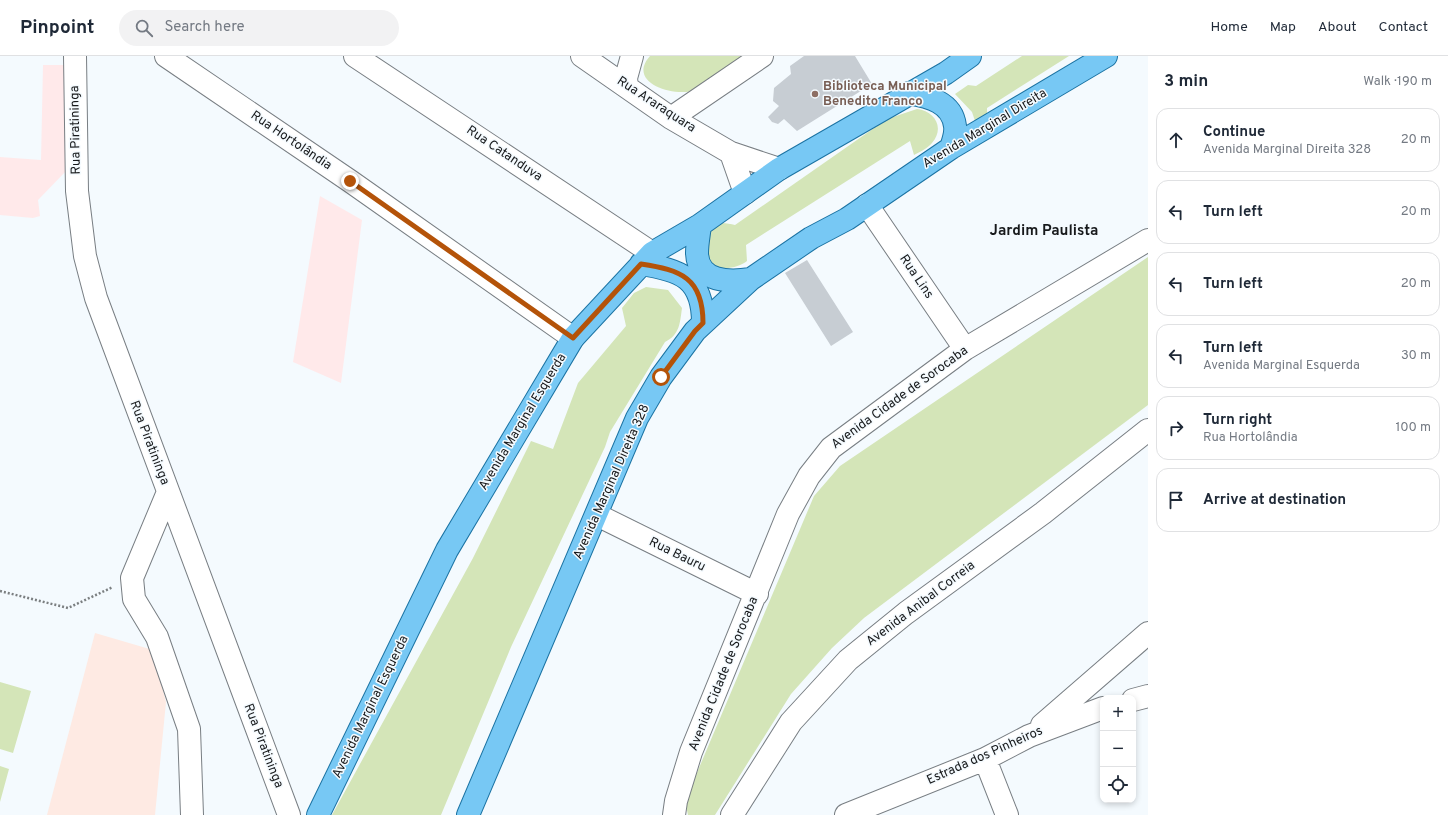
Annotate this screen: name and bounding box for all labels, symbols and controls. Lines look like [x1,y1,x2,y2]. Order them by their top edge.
search box [119,10,399,46]
text: Pinpoint [20,16,95,40]
icon: search [133,17,155,39]
text: Search here [165,18,245,37]
text: Home [1211,19,1248,36]
text: Map [1270,19,1296,36]
text: About [1318,19,1357,36]
text: Contact [1379,19,1428,36]
text: 3 min [1164,71,1208,93]
street label: Rua Araraquara [613,73,699,137]
text: Walk · 190 m [1363,74,1432,90]
place label: Biblioteca Municipal Benedito Franco [823,79,947,110]
street label: Rua Piratininga [67,85,85,175]
street label: Avenida Marginal Direita [920,86,1050,172]
marker: Biblioteca Municipal Benedito Franco [810,89,820,99]
street label: Rua Hortolândia [247,108,335,174]
street label: Rua Catanduva [463,123,545,185]
text: Continue [1203,123,1265,142]
icon: ahead [1165,129,1187,151]
text: 20 m [1401,132,1431,148]
text: Avenida Marginal Direita 328 [1203,142,1371,158]
route end [341,172,359,190]
icon: left [1165,201,1187,223]
text: Turn left [1203,203,1263,222]
text: 20 m [1401,204,1431,220]
district label: Jardim Paulista [990,222,1098,241]
street label: Rua Lins [895,252,937,302]
icon: left [1165,273,1187,295]
text: Turn left [1203,275,1263,294]
text: 20 m [1401,276,1431,292]
text: Turn left [1203,339,1263,358]
street label: Avenida Cidade de Sorocaba [829,343,971,453]
icon: left [1165,345,1187,367]
text: 30 m [1401,348,1431,364]
street label: Avenida Marginal Esquerda [476,351,570,493]
text: Avenida Marginal Esquerda [1203,358,1360,374]
route start [652,368,670,386]
street label: Rua Piratininga [126,399,172,487]
street label: Avenida Marginal Direita 328 [570,402,654,562]
text: Turn right [1203,411,1272,430]
icon: right [1165,417,1187,439]
text: 100 m [1395,420,1431,436]
text: Rua Hortolândia [1203,430,1298,446]
icon: arrive [1165,489,1187,511]
text: Arrive at destination [1203,491,1346,510]
street label: Rua Bauru [646,534,708,576]
street label: Avenida Anibal Correia [863,558,979,650]
street label: Avenida Cidade de Sorocaba [686,595,762,753]
street label: Avenida Marginal Esquerda [329,633,413,781]
map controls [1100,695,1136,803]
button: + [1100,695,1136,731]
street label: Rua Piratininga [240,702,286,790]
street label: Estrada dos Pinheiros [925,723,1045,789]
button: − [1100,731,1136,767]
button: locate [1100,767,1136,803]

